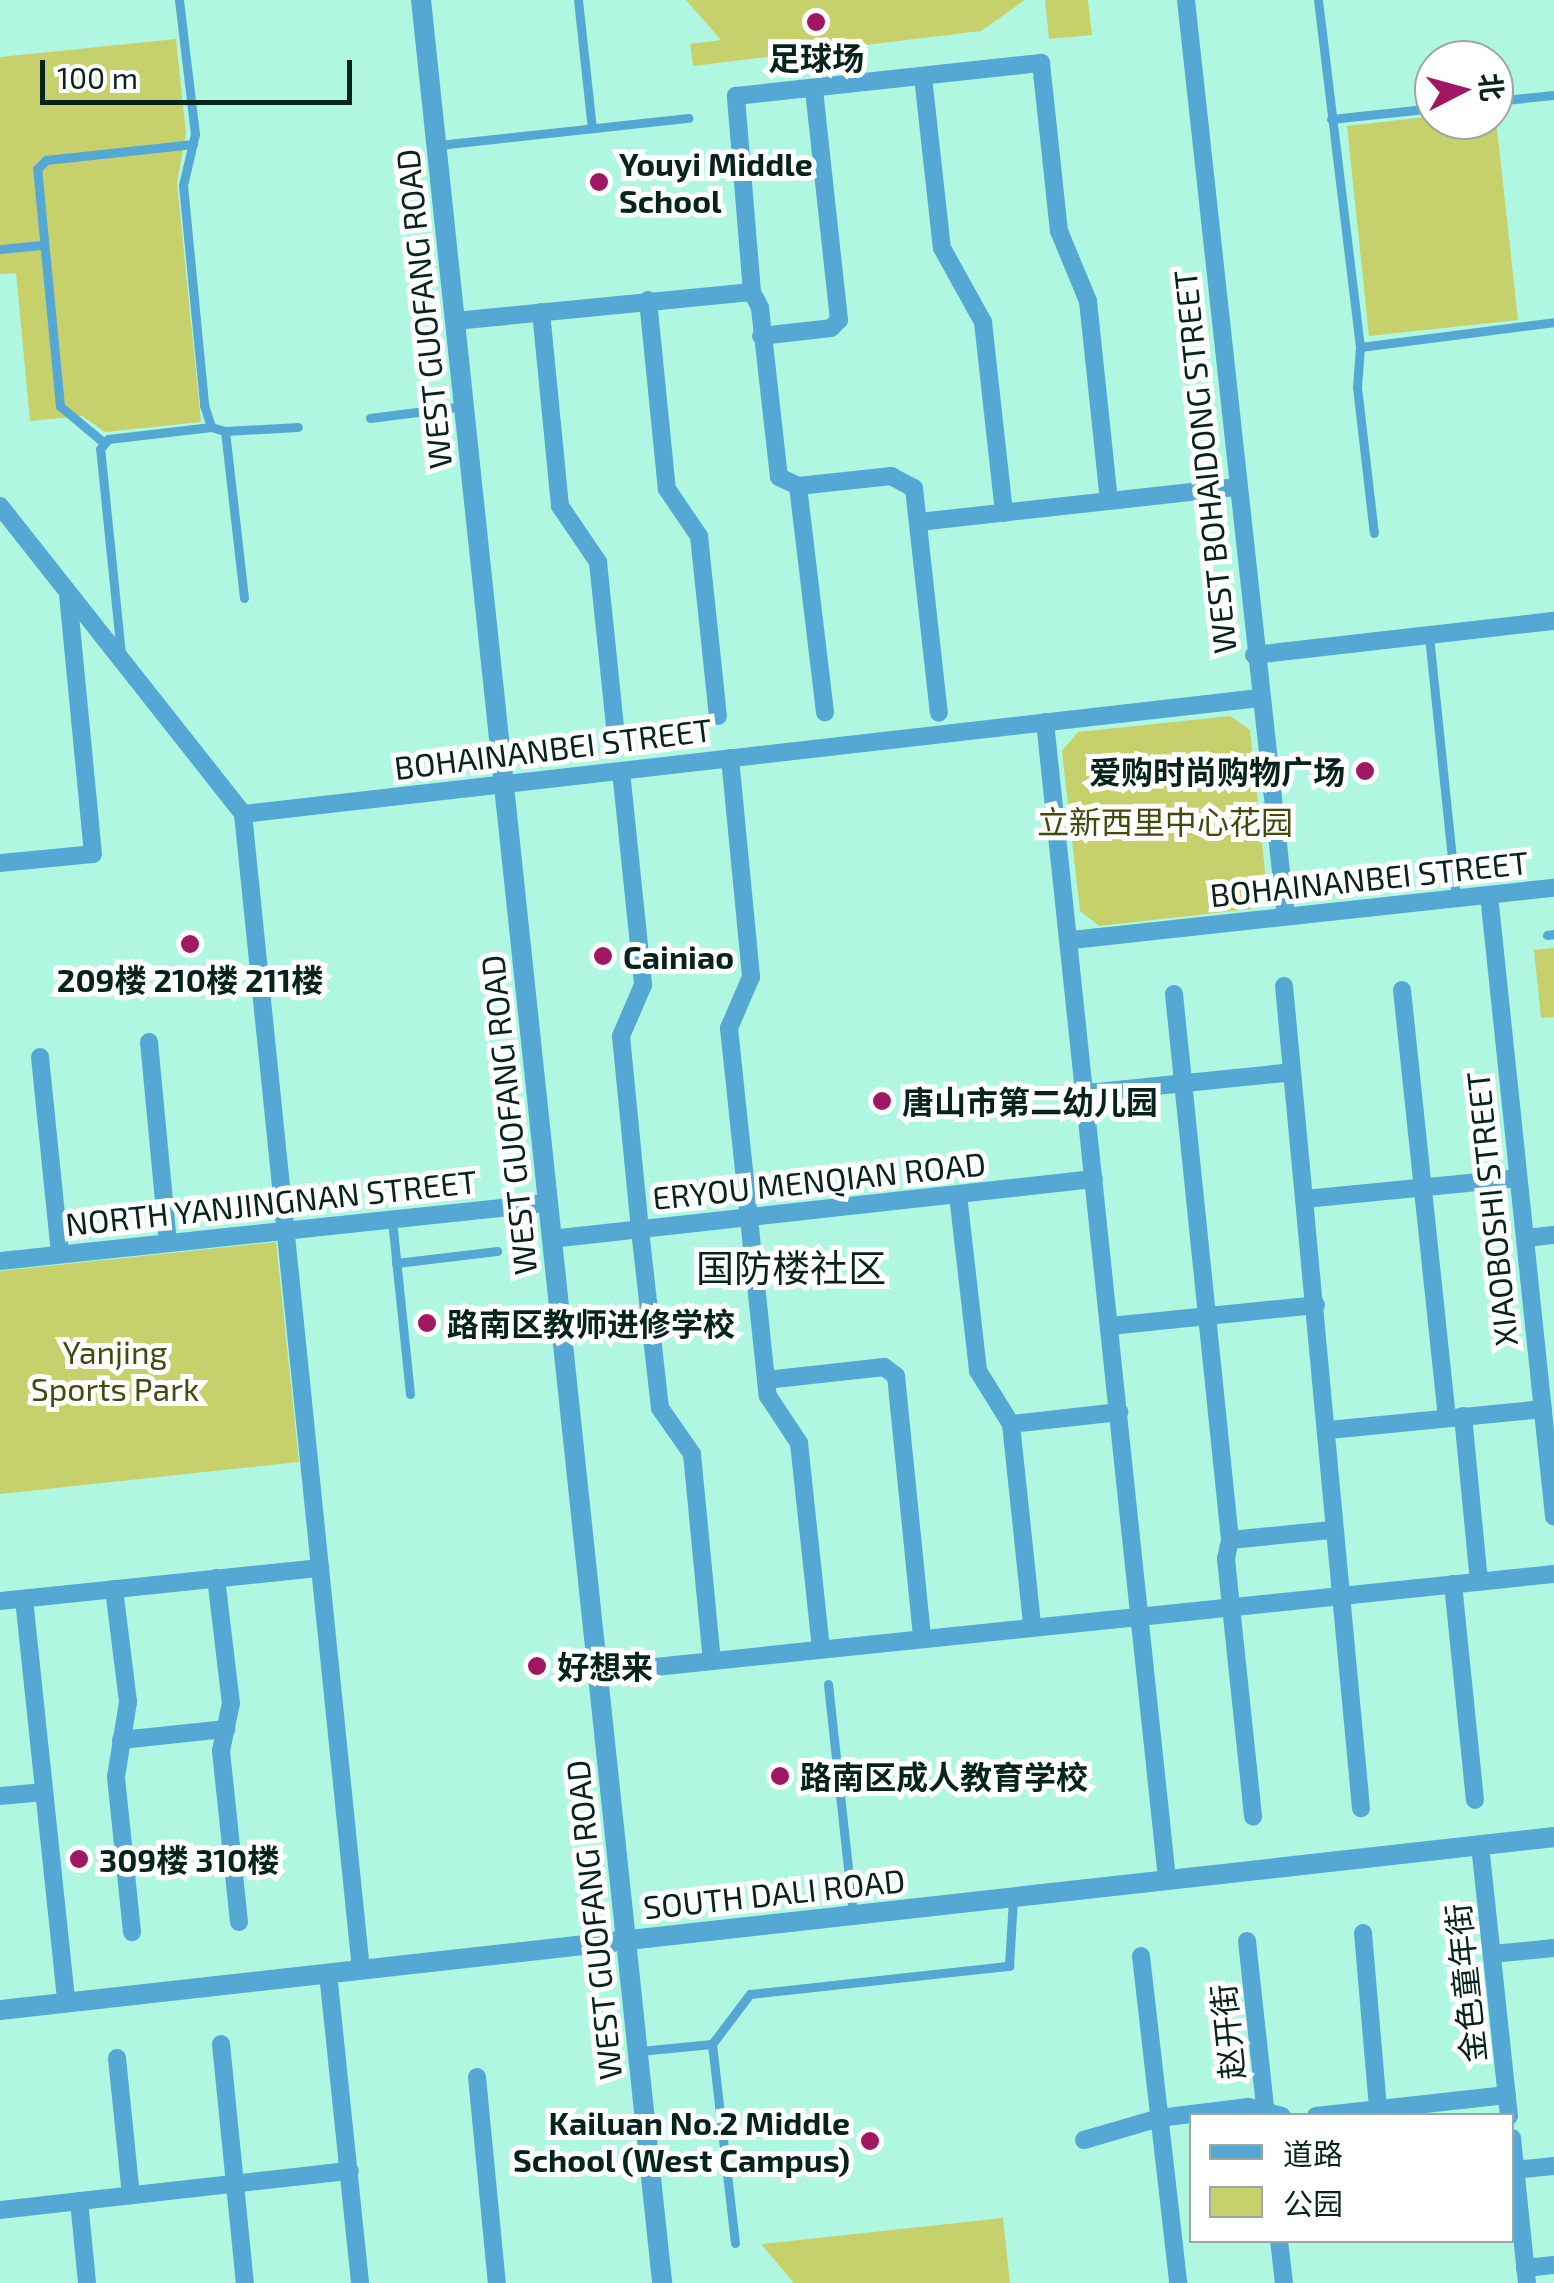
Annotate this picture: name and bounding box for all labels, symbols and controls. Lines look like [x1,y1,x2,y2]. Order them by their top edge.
marker: 足球场 [805,11,827,33]
place label: 足球场 [768,38,864,76]
scale bar [45,40,358,102]
north arrow [1414,40,1514,140]
text: 100 m [57,59,138,95]
text: 北 [1473,71,1510,103]
place label: Youyi Middle School [619,145,813,220]
street label: WEST GUOFANG ROAD [387,147,459,471]
marker: Youyi Middle School [588,171,610,193]
street label: WEST BOHAIDONG STREET [1165,268,1243,656]
street label: BOHAINANBEI STREET [392,709,714,787]
place label: 爱购时尚购物广场 [1089,752,1345,790]
marker: 爱购时尚购物广场 [1354,760,1376,782]
park label: 立新西里中心花园 [1037,802,1293,840]
street label: BOHAINANBEI STREET [1208,842,1530,914]
marker: 209楼 210楼 211楼 [179,933,201,955]
place label: Cainiao [623,937,734,975]
marker: Cainiao [592,945,614,967]
street label: WEST GUOFANG ROAD [472,953,544,1277]
place label: 209楼 210楼 211楼 [57,960,323,998]
street label: XIAOBOSHI STREET [1457,1070,1525,1348]
place label: 唐山市第二幼儿园 [902,1082,1158,1120]
marker: 唐山市第二幼儿园 [871,1090,893,1112]
street label: ERYOU MENQIAN ROAD [650,1143,988,1217]
street label: NORTH YANJINGNAN STREET [63,1161,479,1243]
district label: 国防楼社区 [696,1245,886,1291]
place label: 路南区教师进修学校 [447,1304,735,1342]
marker: 路南区教师进修学校 [416,1312,438,1334]
park label: Yanjing Sports Park [31,1333,199,1408]
place label: 好想来 [557,1647,653,1685]
marker: 好想来 [526,1655,548,1677]
place label: 路南区成人教育学校 [800,1757,1088,1795]
street label: WEST GUOFANG ROAD [557,1758,629,2082]
marker: 路南区成人教育学校 [769,1765,791,1787]
place label: 309楼 310楼 [99,1840,279,1878]
marker: 309楼 310楼 [68,1848,90,1870]
street label: SOUTH DALI ROAD [641,1860,907,1926]
street label: 金色童年街 [1438,1901,1492,2065]
street label: 赵开街 [1203,1982,1251,2082]
place label: Kailuan No.2 Middle School (West Campus) [512,2104,850,2179]
legend [1189,2113,1514,2243]
marker: Kailuan No.2 Middle School (West Campus) [859,2130,881,2152]
text: 道路 [1283,2135,1343,2171]
text: 公园 [1283,2185,1343,2221]

